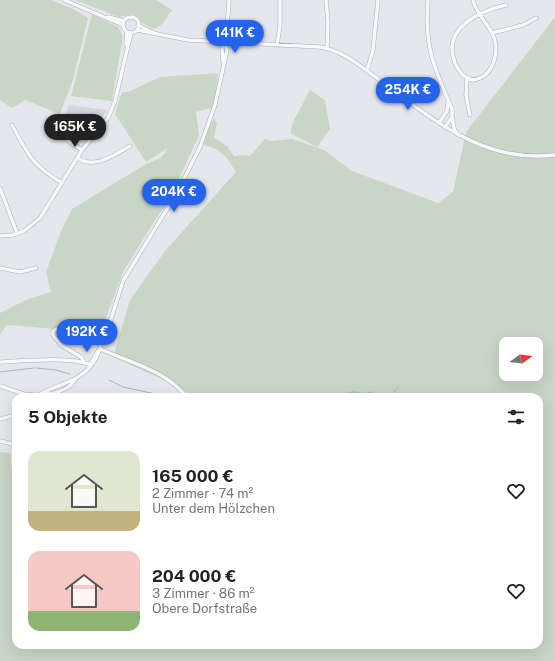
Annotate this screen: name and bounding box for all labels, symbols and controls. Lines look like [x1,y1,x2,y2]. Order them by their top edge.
pin: 141K € [202,20,268,54]
text: 141K € [215,25,255,40]
pin: 254K € [375,77,441,111]
text: 254K € [385,82,431,97]
pin: 165K € [42,114,108,148]
text: 165K € [53,119,97,134]
pin: 204K € [141,179,207,213]
text: 204K € [151,184,197,199]
pin: 192K € [54,319,120,353]
text: 192K € [65,324,109,339]
north arrow [499,337,543,381]
map controls [499,337,543,381]
icon: filters [505,406,527,428]
text: 5 Objekte [28,407,108,427]
text: 165 000 € [152,466,234,486]
icon: home [60,467,108,515]
icon: heart [505,480,527,502]
text: 2 Zimmer · 74 m² [152,486,253,501]
text: Unter dem Hölzchen [152,501,275,516]
text: 204 000 € [152,566,236,586]
icon: home [60,567,108,615]
icon: heart [505,580,527,602]
text: 3 Zimmer · 86 m² [152,586,254,601]
text: Obere Dorfstraße [152,601,257,616]

